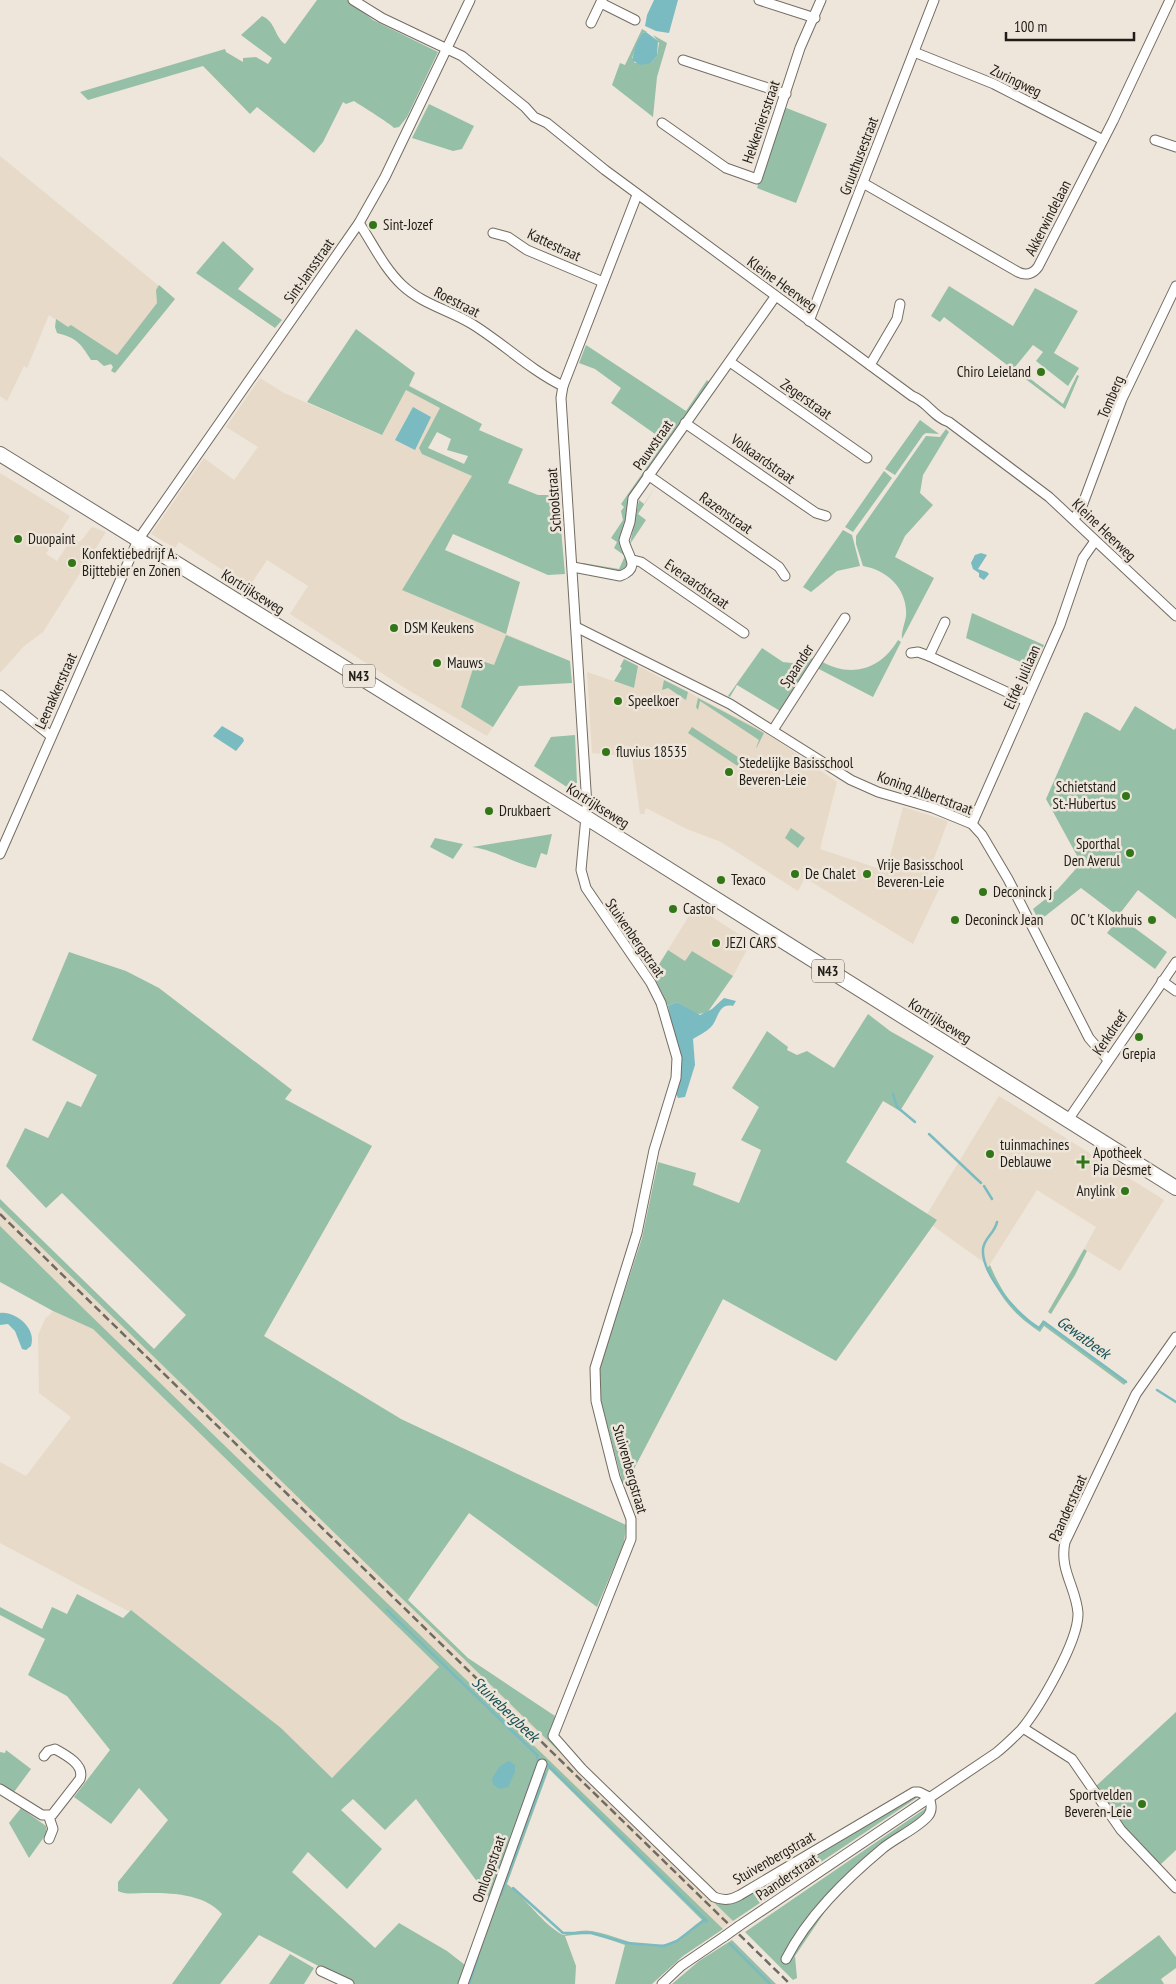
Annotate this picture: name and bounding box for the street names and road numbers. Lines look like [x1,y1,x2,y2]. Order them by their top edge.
street label: Zuringweg [988,60,1045,101]
street label: Hekkeniersstraat [737,78,784,166]
street label: Gruuthusestraat [835,114,882,198]
street label: Akkerwindelaan [1020,177,1075,259]
street label: Kattestraat [524,224,584,265]
street label: Sint-Jansstraat [279,235,338,307]
street label: Kleine Heerweg [744,252,821,315]
street label: Roestraat [431,282,483,321]
street label: Tomberg [1093,373,1128,421]
street label: Zegerstraat [777,374,836,423]
street label: Pauwstraat [628,416,677,474]
street label: Volkaardstraat [727,429,799,488]
street label: Schoolstraat [542,467,565,533]
street label: Razenstraat [696,487,757,538]
street label: Kleine Heerweg [1068,494,1140,565]
street label: Everaardstraat [661,554,733,613]
street label: Kortrijkseweg [218,565,288,618]
street label: Spaander [775,640,818,691]
street label: Elfde julilaan [999,642,1044,712]
street label: Leenakkerstraat [30,650,81,732]
road number: N43 [343,664,375,688]
street label: Koning Albertstraat [875,766,976,819]
street label: Kortrijkseweg [563,779,633,832]
street label: Stuivenbergstraat [601,895,669,981]
road number: N43 [812,959,844,982]
street label: Kortrijkseweg [905,994,975,1047]
street label: Kerkdreef [1088,1006,1132,1059]
street label: Stuivenbergstraat [609,1422,652,1516]
street label: Paanderstraat [1044,1471,1091,1544]
street label: Stuivenbergstraat [729,1826,818,1889]
street label: Omloopstraat [468,1832,510,1905]
street label: Paanderstraat [752,1849,822,1904]

